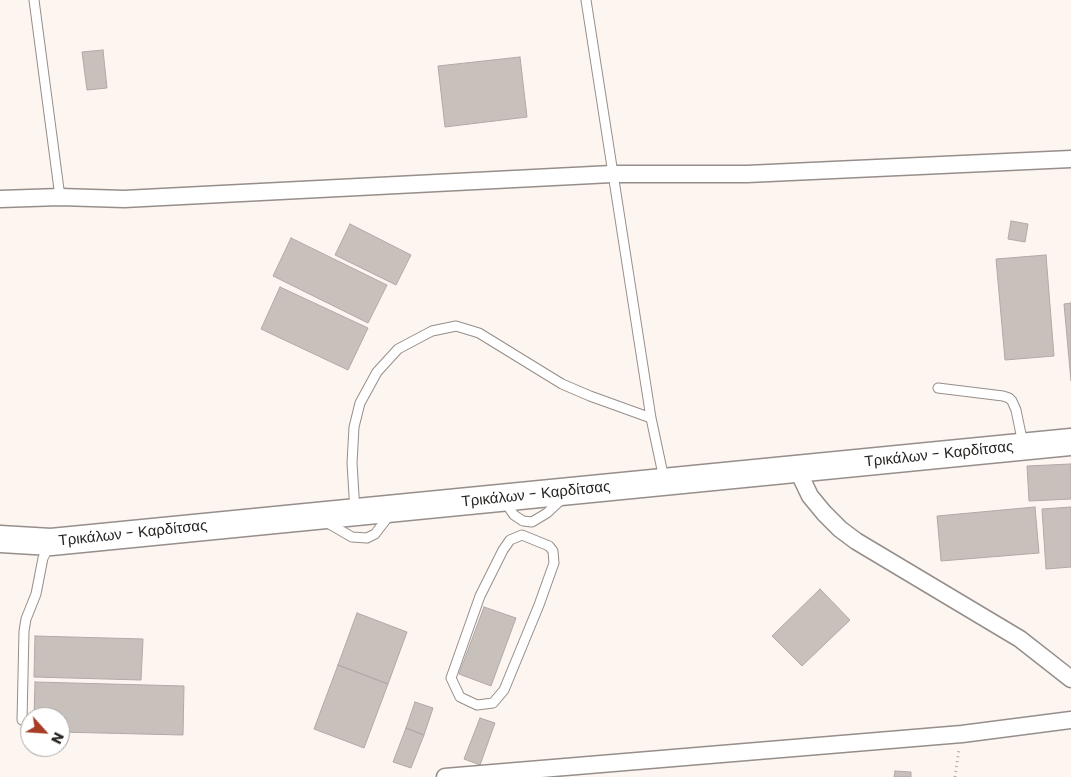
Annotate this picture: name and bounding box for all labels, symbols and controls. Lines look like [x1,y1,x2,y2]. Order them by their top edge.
street label: Τρικάλων - Καρδίτσας [864,438,1014,472]
street label: Τρικάλων - Καρδίτσας [461,478,611,512]
street label: Τρικάλων - Καρδίτσας [58,517,208,551]
north arrow [20,707,70,757]
text: N [46,729,69,747]

